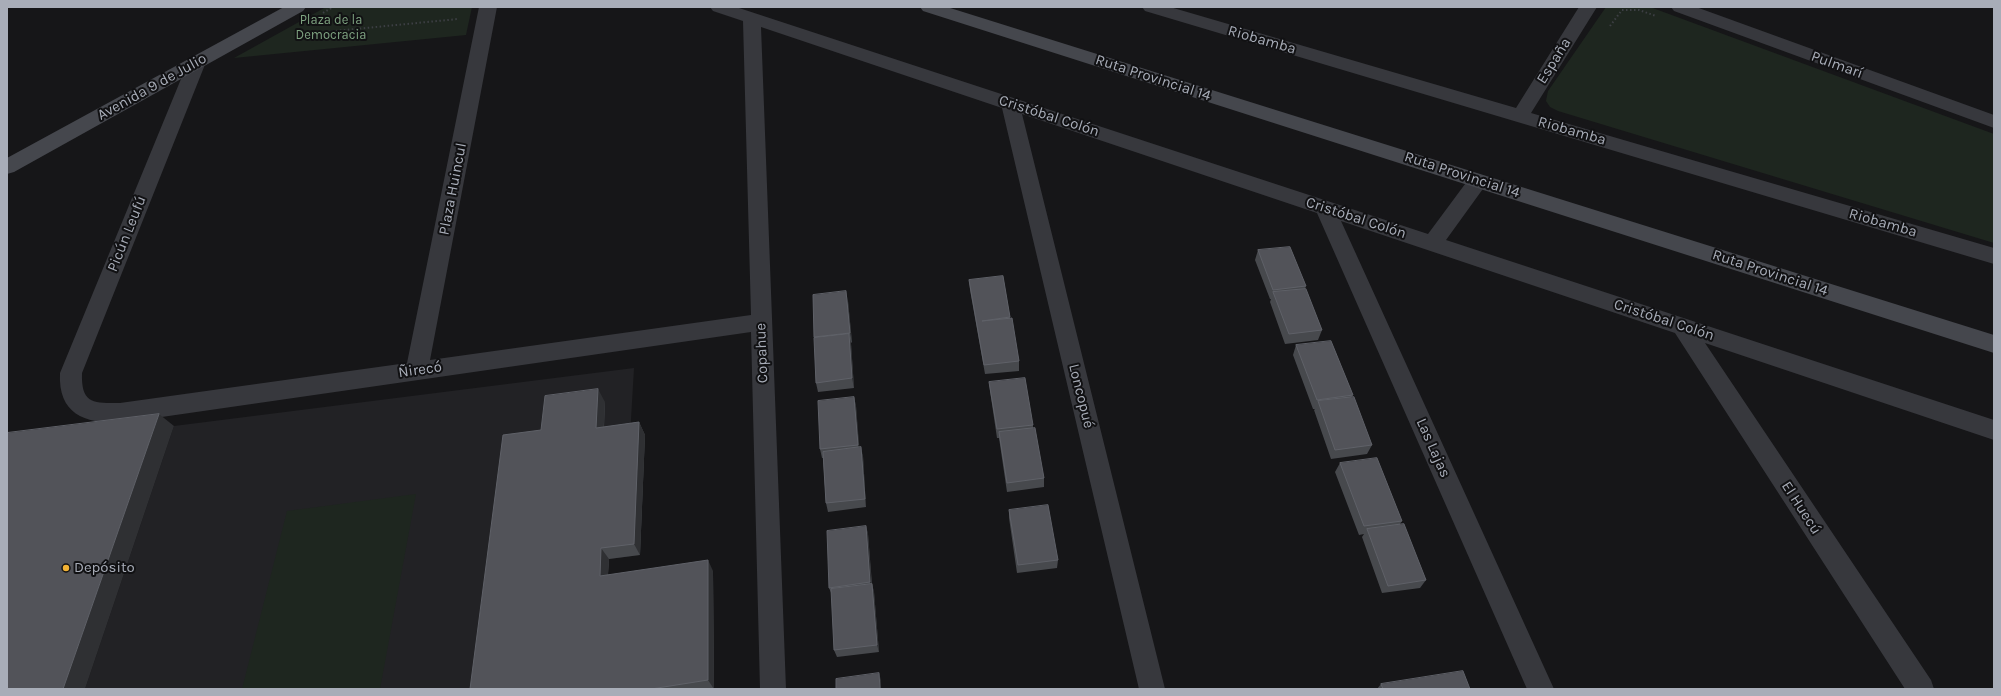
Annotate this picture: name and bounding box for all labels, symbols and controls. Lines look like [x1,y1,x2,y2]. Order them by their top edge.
park label: Plaza de la Democracia [296,12,366,43]
street label: Riobamba [1226,22,1298,58]
street label: España [1533,35,1575,87]
street label: Pulmarí [1809,47,1865,83]
street label: Avenida 9 de Julio [94,50,210,124]
street label: Ruta Provincial 14 [1093,51,1213,105]
street label: Cristóbal Colón [996,91,1102,141]
street label: Riobamba [1536,113,1608,149]
street label: Plaza Huincul [435,141,471,237]
street label: Ruta Provincial 14 [1402,148,1522,202]
street label: Picún Leufú [104,193,150,275]
street label: Cristóbal Colón [1303,193,1409,243]
street label: Riobamba [1847,205,1919,241]
street label: Ruta Provincial 14 [1710,246,1830,300]
street label: Cristóbal Colón [1611,295,1717,345]
street label: Copahue [752,323,772,383]
street label: Ñirecó [397,358,443,382]
street label: Loncopué [1064,362,1098,430]
street label: Las Lajas [1412,416,1454,480]
street label: El Huecú [1777,478,1825,538]
place label: Depósito [74,559,135,577]
marker: Depósito [61,563,71,573]

